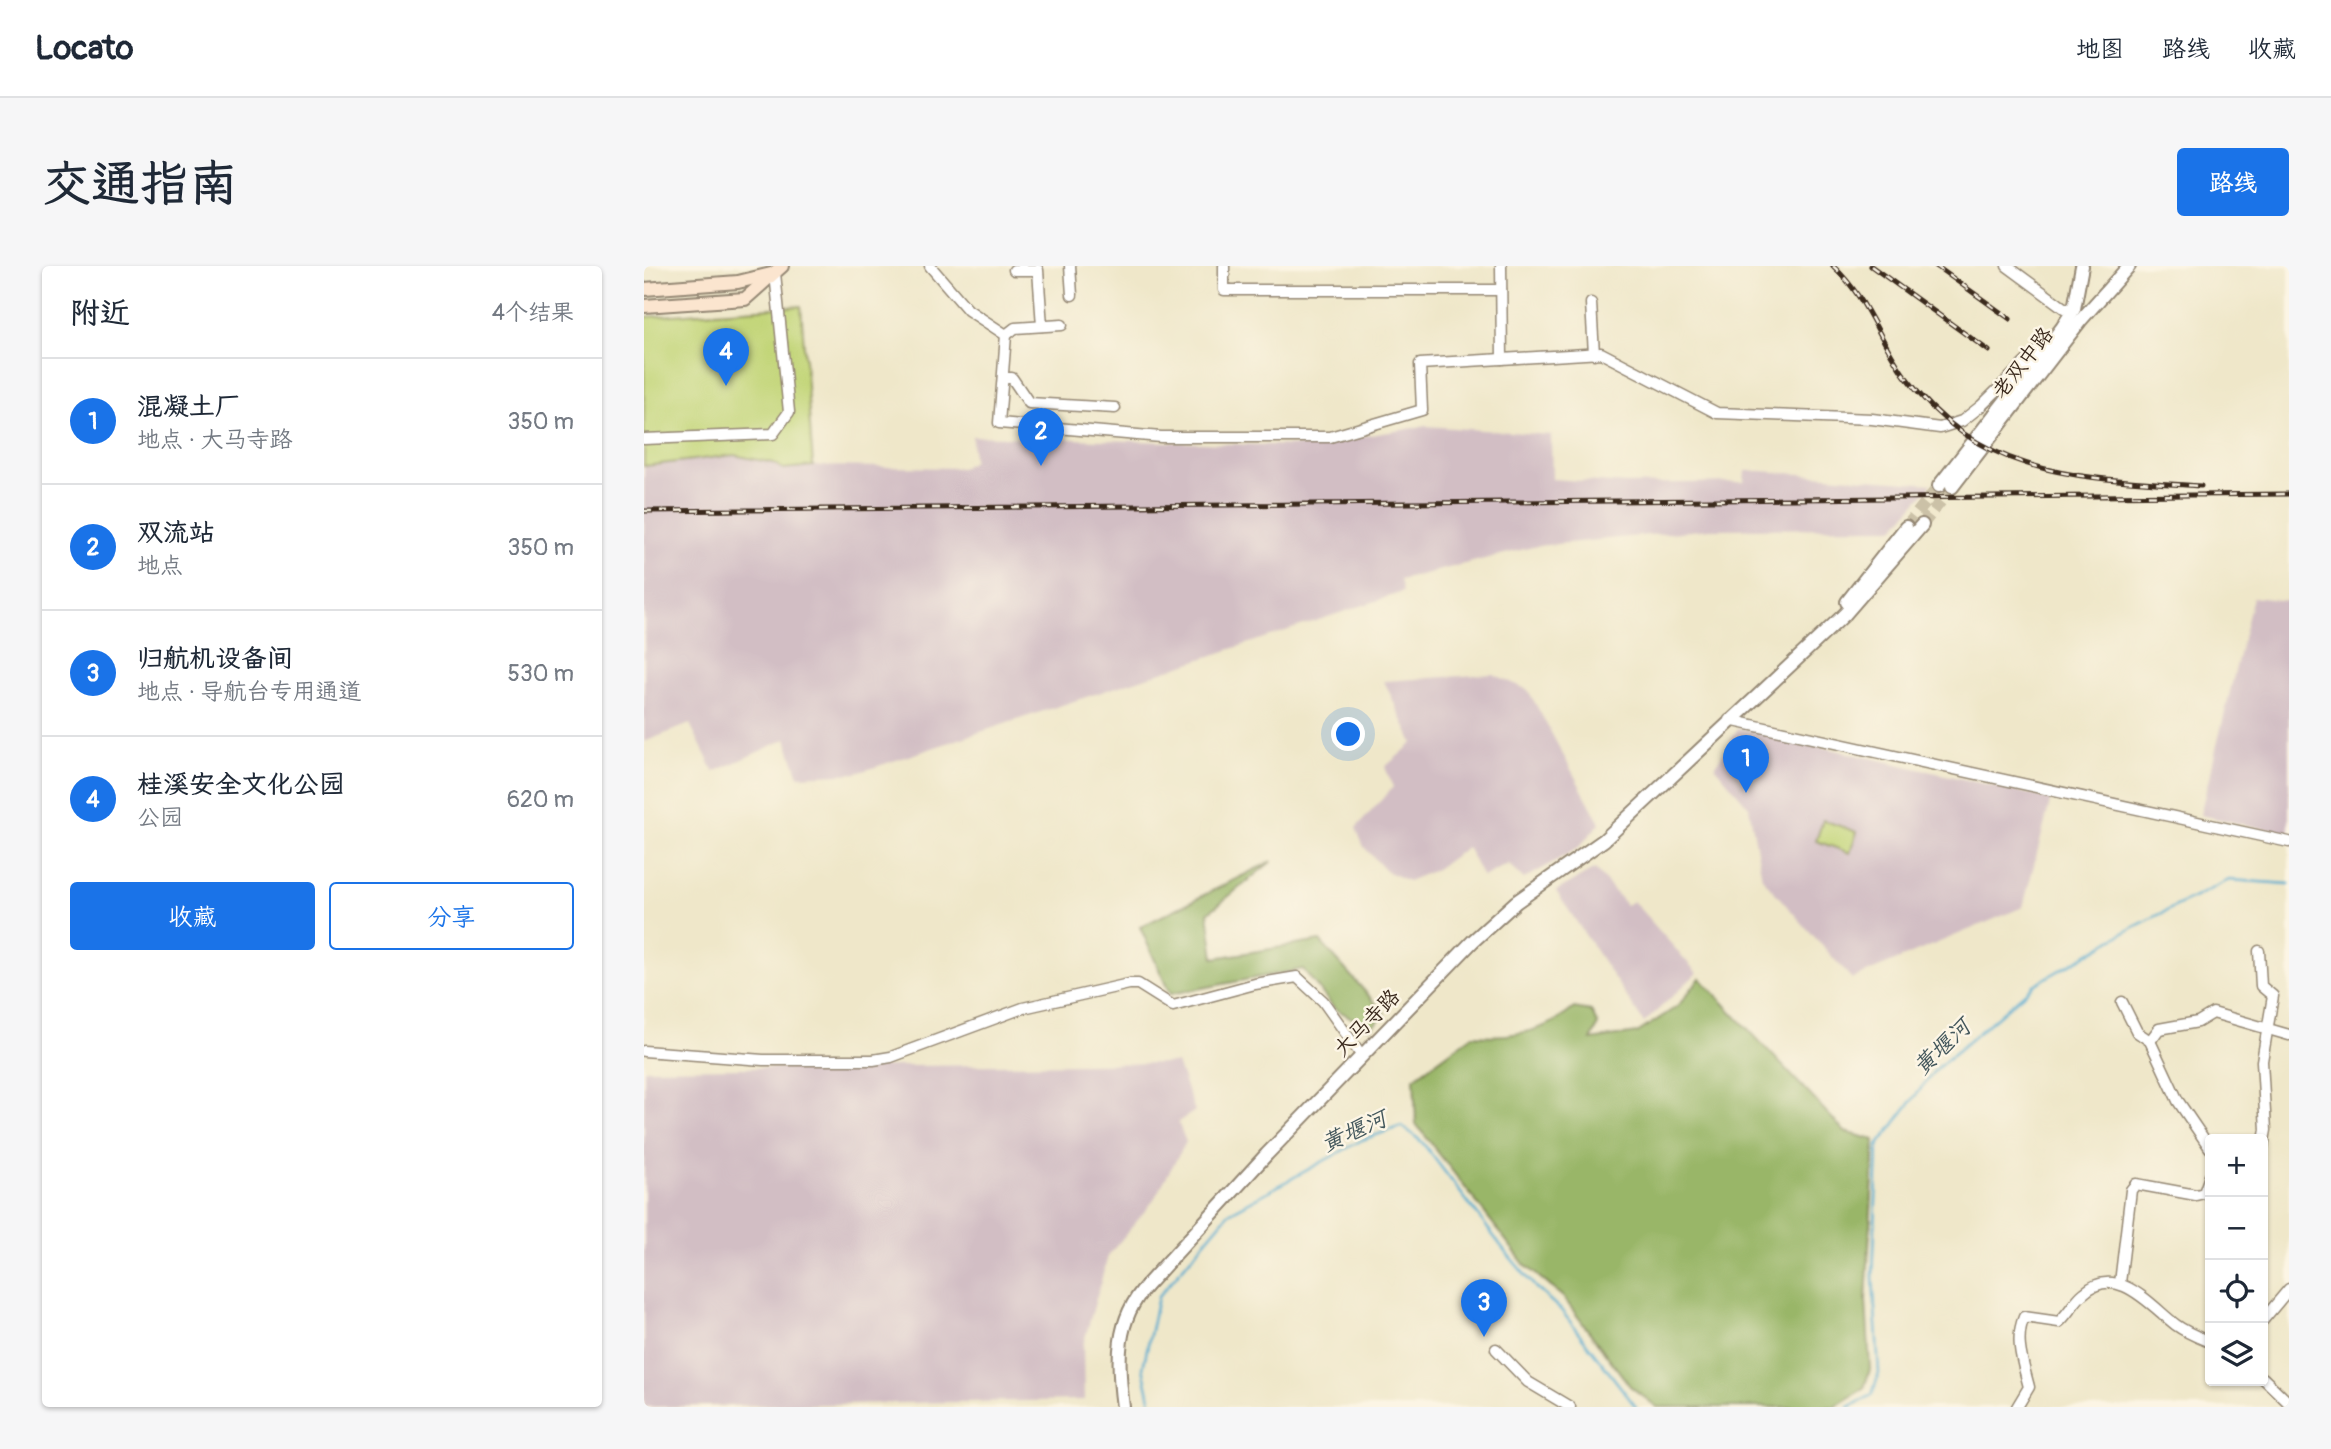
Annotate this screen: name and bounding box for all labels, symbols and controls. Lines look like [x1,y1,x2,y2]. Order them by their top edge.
text: Locato [35,28,133,69]
text: 地图 [2076,35,2124,64]
text: 路线 [2162,35,2210,64]
text: 收藏 [2248,35,2296,64]
button: 路线 [2177,148,2289,216]
text: 交通指南 [42,154,238,215]
text: 附近 [70,295,130,332]
text: 4个结果 [492,298,574,327]
street label: 老双中路 [1987,322,2059,404]
pin: 4 [703,328,749,386]
text: 混凝土厂 [137,391,241,423]
text: 1 [89,407,98,436]
text: 350 m [508,407,574,436]
pin: 2 [1018,408,1064,466]
text: 地点 · 大马寺路 [137,425,292,454]
text: 双流站 [137,517,215,549]
text: 2 [87,533,99,562]
text: 350 m [508,533,574,562]
text: 地点 [137,551,183,580]
text: 归航机设备间 [137,643,293,675]
text: 3 [87,659,99,688]
text: 530 m [508,659,574,688]
text: 地点 · 导航台专用通道 [137,677,361,706]
your location [1331,717,1365,751]
pin: 1 [1723,735,1769,793]
text: 桂溪安全文化公园 [137,769,345,801]
text: 4 [86,785,100,814]
text: 620 m [507,785,574,814]
text: 公园 [137,803,183,832]
button: 收藏 [70,882,315,950]
button: 分享 [329,882,574,950]
street label: 大马寺路 [1328,983,1406,1063]
water label: 黄堰河 [1907,1010,1980,1081]
water label: 黄堰河 [1317,1102,1395,1158]
map controls [2205,1134,2268,1386]
button: + [2205,1134,2268,1197]
button: − [2205,1197,2268,1260]
button: locate [2205,1260,2268,1323]
pin: 3 [1461,1279,1507,1337]
button: layers [2205,1323,2268,1386]

